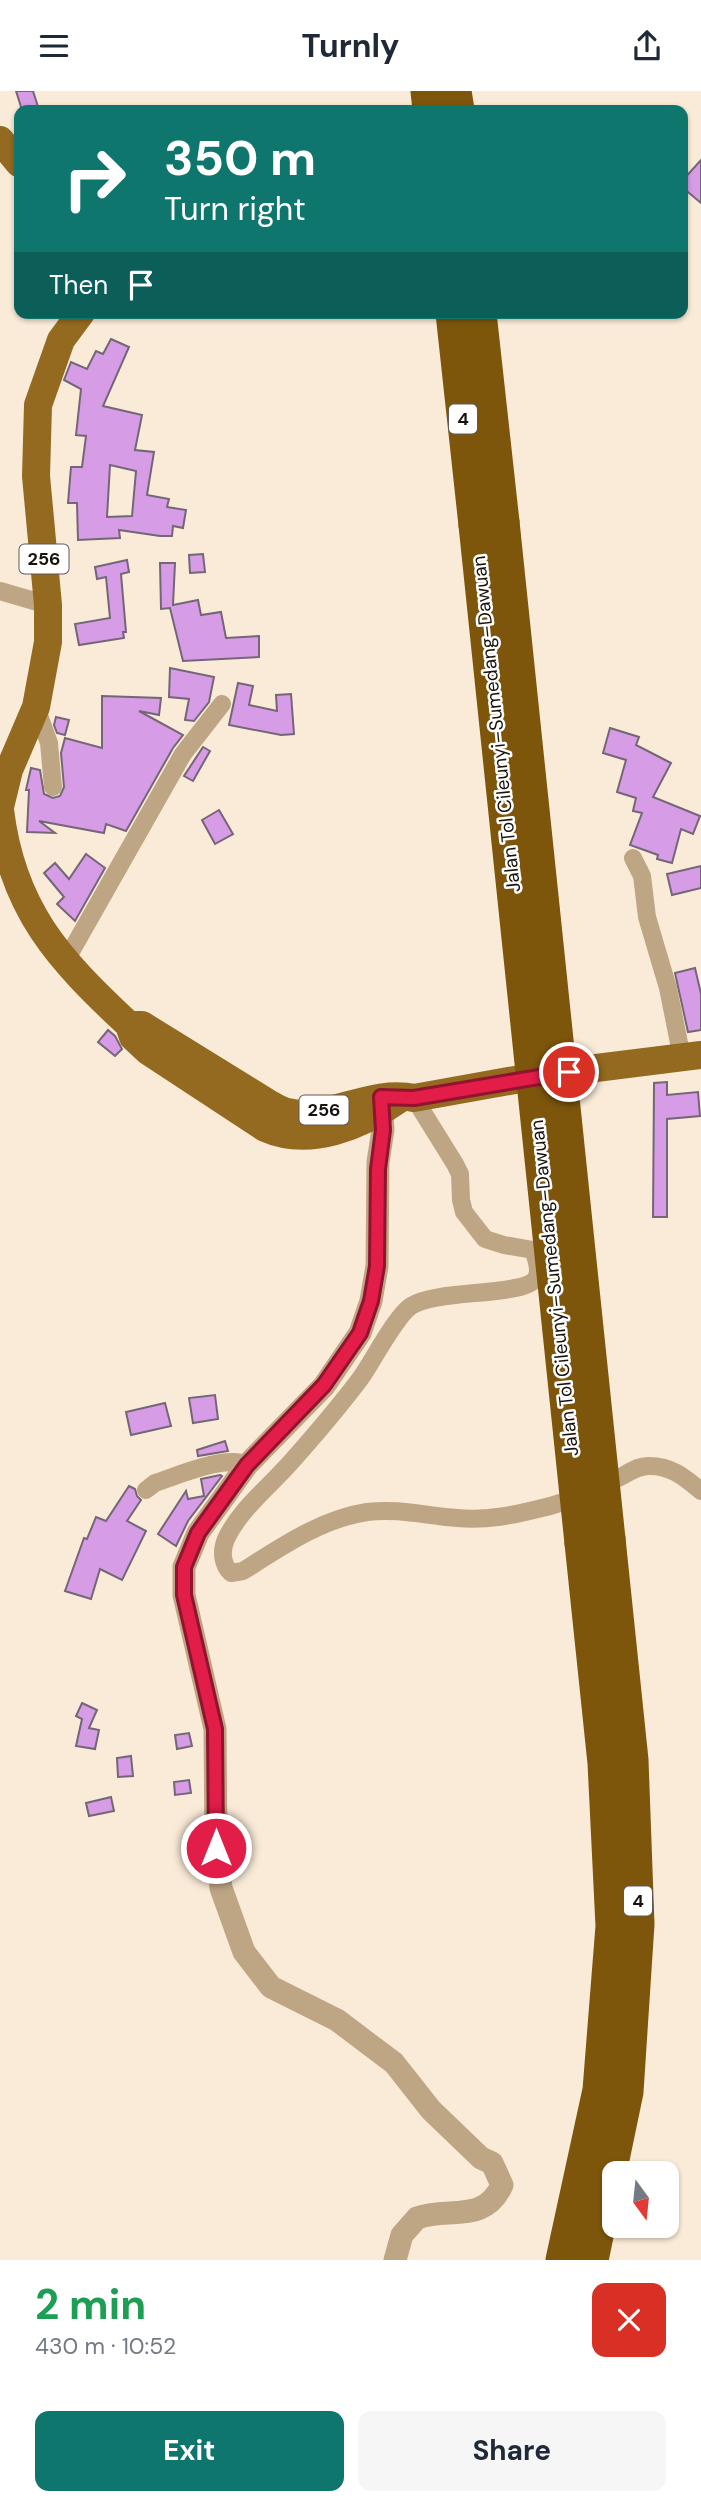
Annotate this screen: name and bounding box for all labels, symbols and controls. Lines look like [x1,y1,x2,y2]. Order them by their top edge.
text: Turnly [302,25,399,67]
icon: menu [35,27,73,65]
icon: share [628,27,666,65]
text: 350 m [164,126,316,190]
icon: right [49,133,140,224]
text: Turn right [164,188,306,230]
icon: arrive [122,266,160,304]
text: Then [49,268,108,302]
road number: 4 [449,405,477,433]
road number: 256 [20,545,68,573]
street label: Jalan Tol Cileunyi–Sumedang–Dawuan [466,554,526,894]
pin [539,1042,599,1102]
icon: arrive [550,1053,588,1091]
road number: 256 [300,1095,348,1125]
street label: Jalan Tol Cileunyi–Sumedang–Dawuan [524,1118,584,1458]
position arrow [179,1811,253,1885]
road number: 4 [624,1887,652,1915]
north arrow [602,2161,679,2238]
map controls [602,2161,679,2238]
text: 2 min [35,2277,146,2332]
button: close [592,2283,666,2357]
text: 430 m · 10:52 [35,2331,176,2361]
button: Exit [35,2411,344,2491]
button: Share [358,2411,666,2491]

